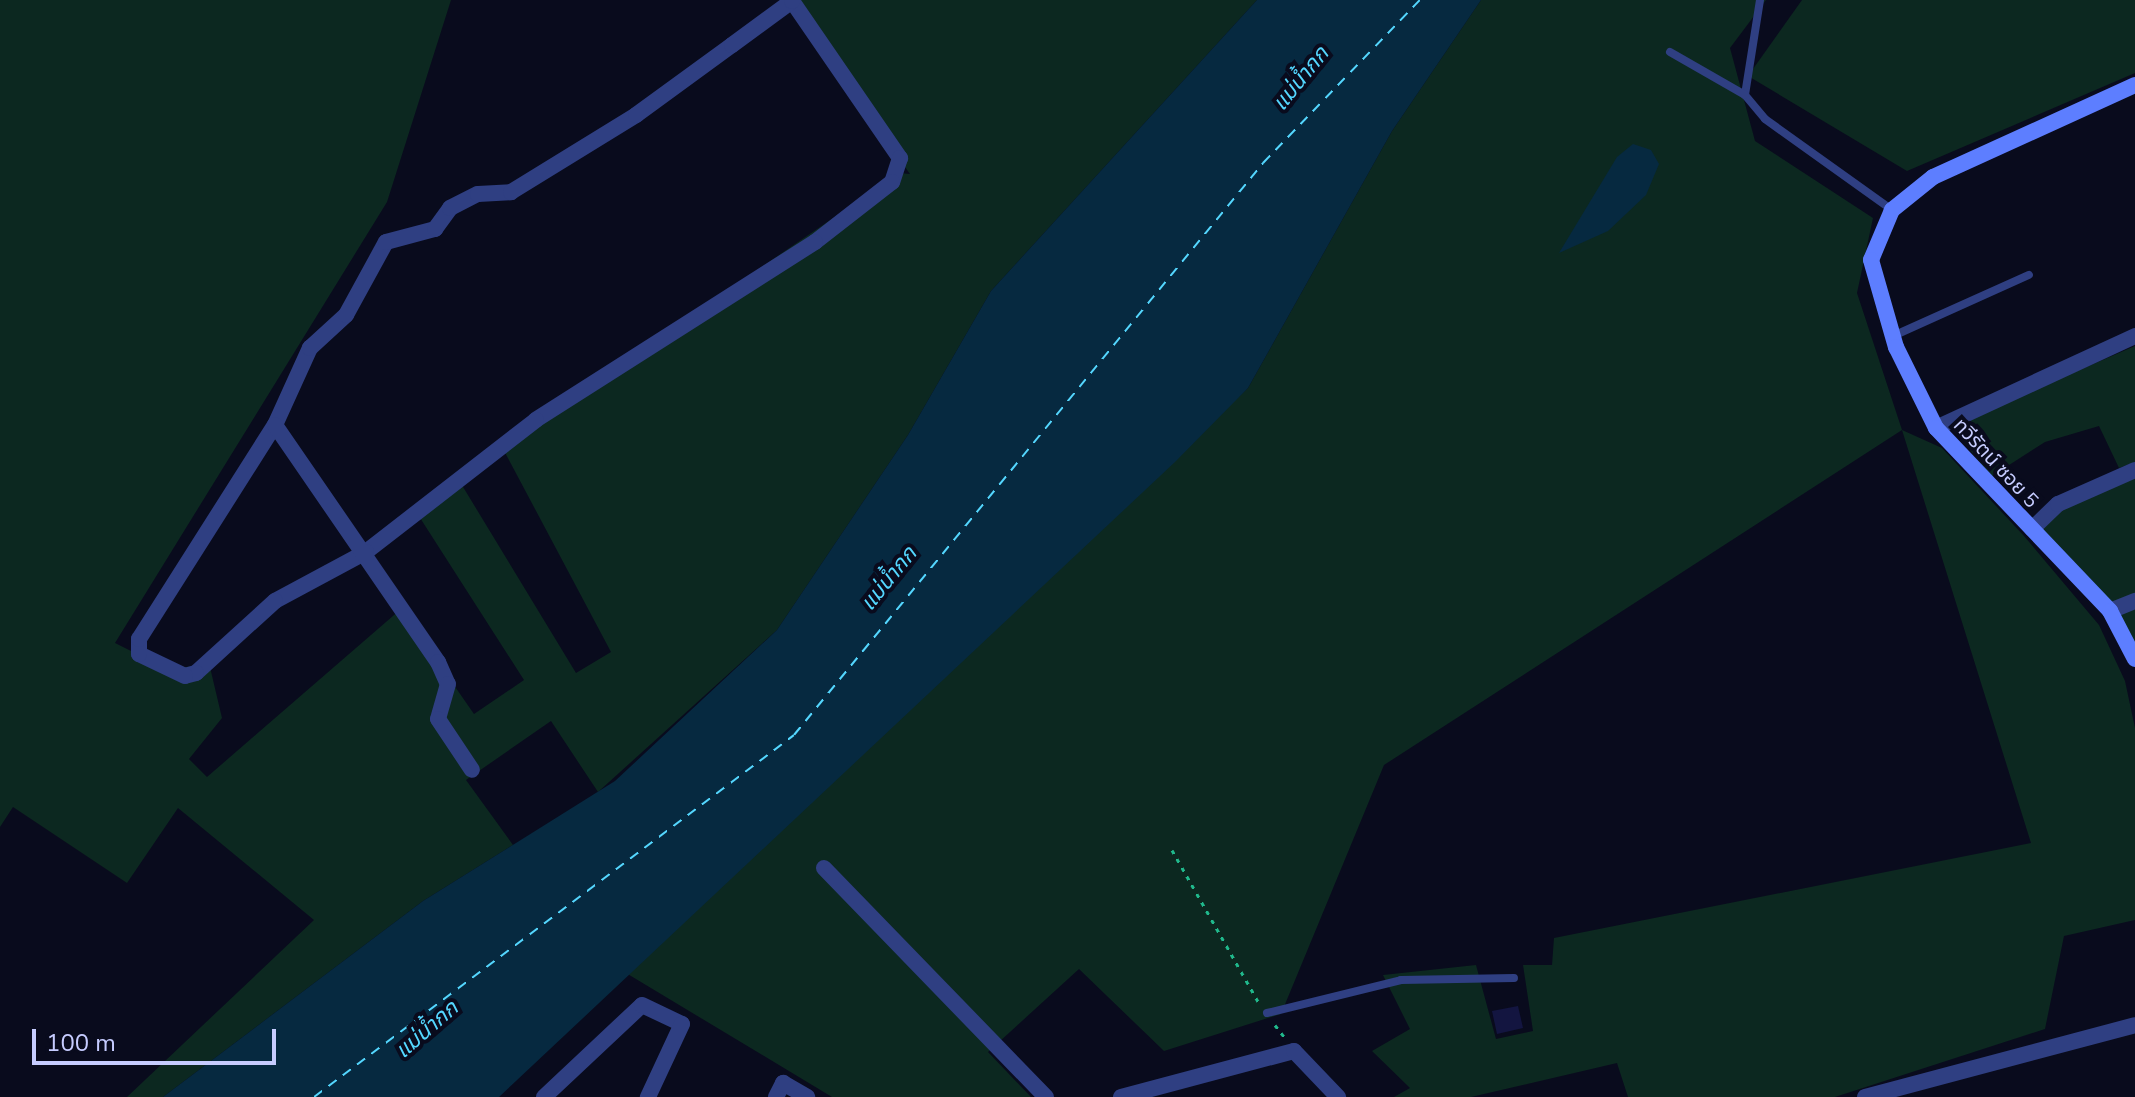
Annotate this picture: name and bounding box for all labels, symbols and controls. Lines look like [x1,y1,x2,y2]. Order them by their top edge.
water label: แม่น้ำกก [1267,42,1335,116]
street label: ทวีรัตน์ ซอย 5 [1949,413,2043,513]
water label: แม่น้ำกก [855,542,923,616]
water label: แม่น้ำกก [390,995,464,1065]
scale bar [36,1013,280,1063]
text: 100 m [46,1027,116,1059]

